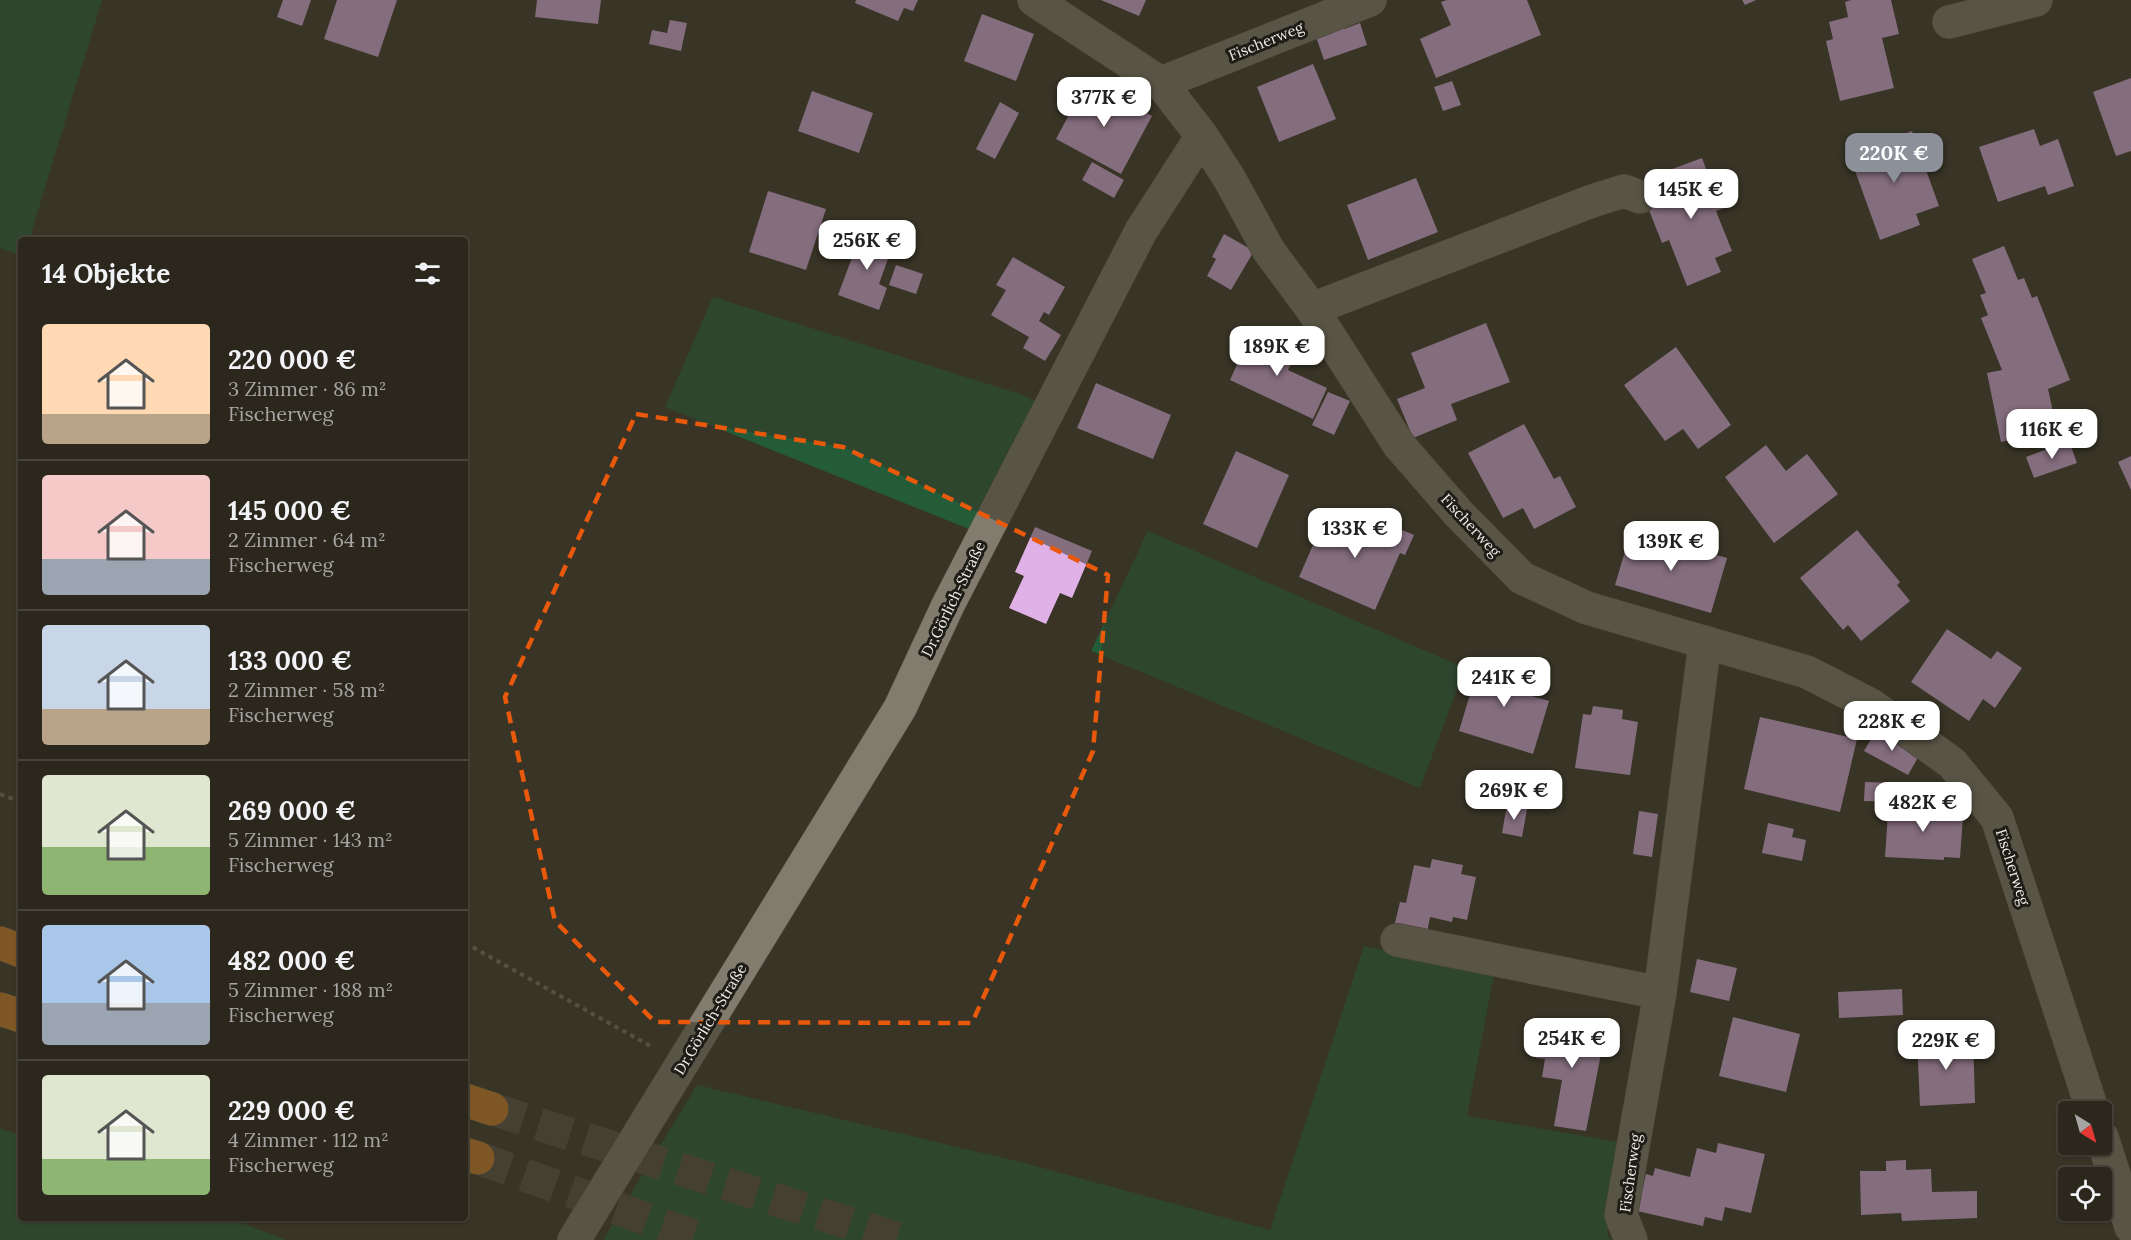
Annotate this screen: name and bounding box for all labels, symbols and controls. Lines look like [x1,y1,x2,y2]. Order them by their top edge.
street label: Fischerweg [1226,17,1307,65]
pin: 377K € [1055,77,1153,128]
text: 377K € [1071,84,1137,109]
pin: 220K € [1845,133,1943,184]
text: 220K € [1859,140,1929,165]
pin: 145K € [1642,169,1740,220]
text: 145K € [1658,176,1724,201]
pin: 256K € [818,220,916,271]
text: 256K € [833,227,901,252]
text: 14 Objekte [42,257,170,290]
icon: filters [411,257,444,290]
pin: 189K € [1228,326,1326,377]
text: 189K € [1244,333,1310,358]
text: 220 000 € [228,343,357,376]
icon: home [90,348,162,420]
text: 3 Zimmer · 86 m² [228,376,387,401]
text: Fischerweg [228,401,334,426]
pin: 116K € [2003,409,2101,460]
text: 116K € [2020,416,2084,441]
street label: Fischerweg [1437,490,1505,561]
text: 145 000 € [228,494,351,527]
icon: home [90,499,162,571]
pin: 133K € [1306,508,1404,559]
text: 133K € [1322,515,1388,540]
pin: 139K € [1622,521,1720,572]
text: 2 Zimmer · 64 m² [228,527,386,552]
text: 139K € [1638,528,1704,553]
street label: Dr.Görlich-Straße [917,538,989,660]
text: Fischerweg [228,552,334,577]
text: 133 000 € [228,644,352,677]
icon: home [90,649,162,721]
pin: 241K € [1455,657,1553,708]
text: 241K € [1471,664,1537,689]
text: 2 Zimmer · 58 m² [228,677,385,702]
pin: 228K € [1843,701,1941,752]
text: Fischerweg [228,702,334,727]
text: 228K € [1858,708,1926,733]
pin: 269K € [1465,770,1563,821]
text: 269K € [1479,777,1549,802]
pin: 482K € [1874,782,1972,833]
text: 482K € [1889,789,1957,814]
text: 269 000 € [228,794,356,827]
icon: home [90,799,162,871]
street label: Fischerweg [1992,826,2034,908]
text: 5 Zimmer · 143 m² [228,827,393,852]
text: Fischerweg [228,852,334,877]
text: 482 000 € [228,944,355,977]
icon: home [90,949,162,1021]
street label: Dr.Görlich-Straße [669,960,751,1078]
text: 5 Zimmer · 188 m² [228,977,393,1002]
text: Fischerweg [228,1002,334,1027]
pin: 254K € [1523,1018,1621,1069]
pin: 229K € [1897,1020,1995,1071]
text: 254K € [1538,1025,1606,1050]
text: 229K € [1912,1027,1980,1052]
text: 229 000 € [228,1094,355,1127]
icon: home [90,1099,162,1171]
north arrow [2058,1101,2112,1155]
map controls [2058,1101,2112,1221]
text: 4 Zimmer · 112 m² [228,1127,389,1152]
street label: Fischerweg [1615,1132,1645,1214]
text: Fischerweg [228,1152,334,1177]
button: locate [2058,1167,2112,1221]

